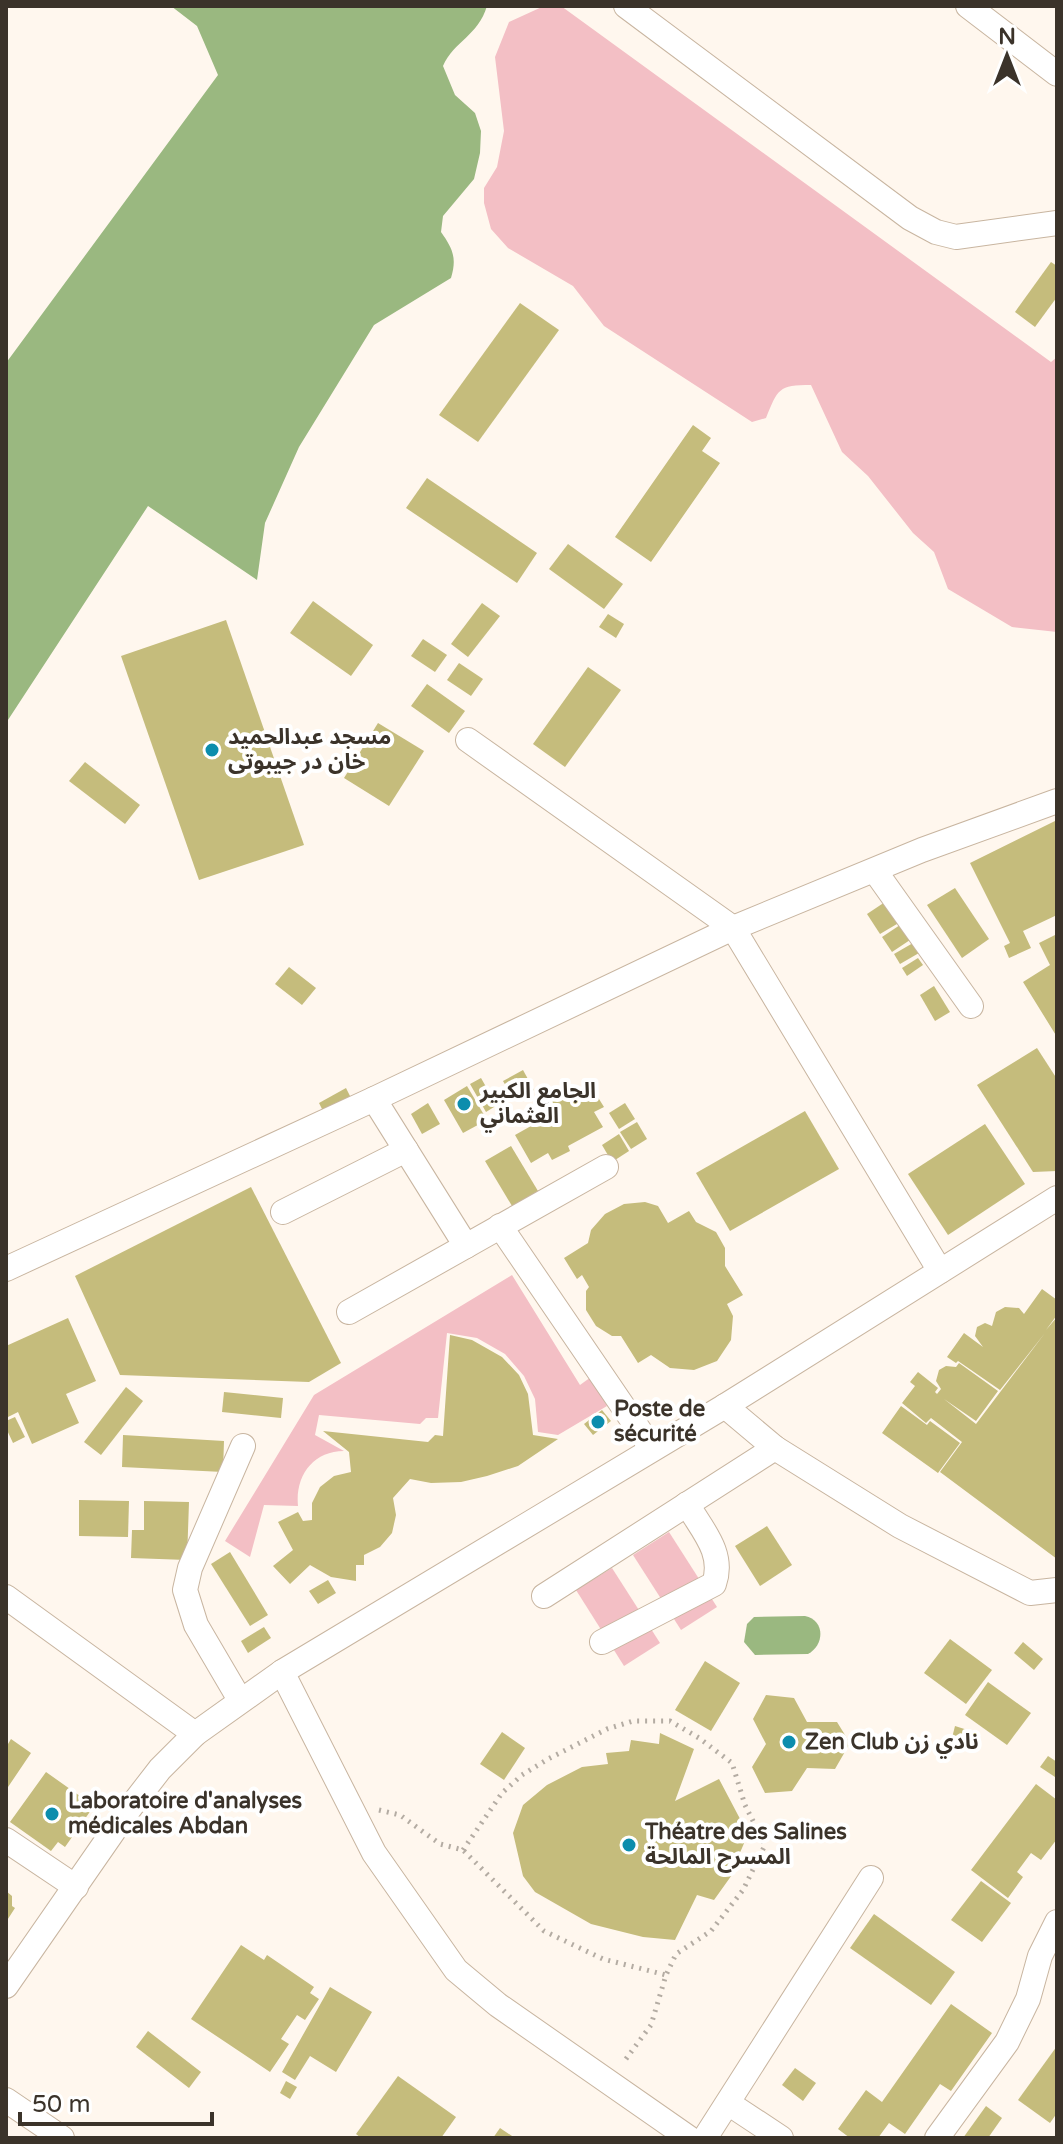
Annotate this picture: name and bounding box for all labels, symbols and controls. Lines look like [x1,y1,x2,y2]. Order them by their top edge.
north arrow [967,16,1047,96]
text: N [998,24,1016,50]
place label: مسجد عبدالحمید خان در جیبوتی [228,724,391,775]
marker: مسجد عبدالحمید خان در جیبوتی [203,741,221,759]
place label: الجامع الكبير العثماني [479,1078,596,1133]
marker: الجامع الكبير العثماني [455,1095,473,1113]
place label: Poste de sécurité [614,1396,705,1447]
marker: Poste de sécurité [589,1413,607,1431]
place label: Zen Club نادي زن [805,1729,979,1759]
marker: Zen Club نادي زن [780,1733,798,1751]
place label: Laboratoire d'analyses médicales Abdan [68,1788,302,1839]
marker: Laboratoire d'analyses médicales Abdan [43,1805,61,1823]
place label: Théatre des Salines المسرح المالحة [644,1819,847,1873]
marker: Théatre des Salines المسرح المالحة [620,1836,638,1854]
scale bar [20,2076,212,2126]
text: 50 m [32,2090,90,2119]

